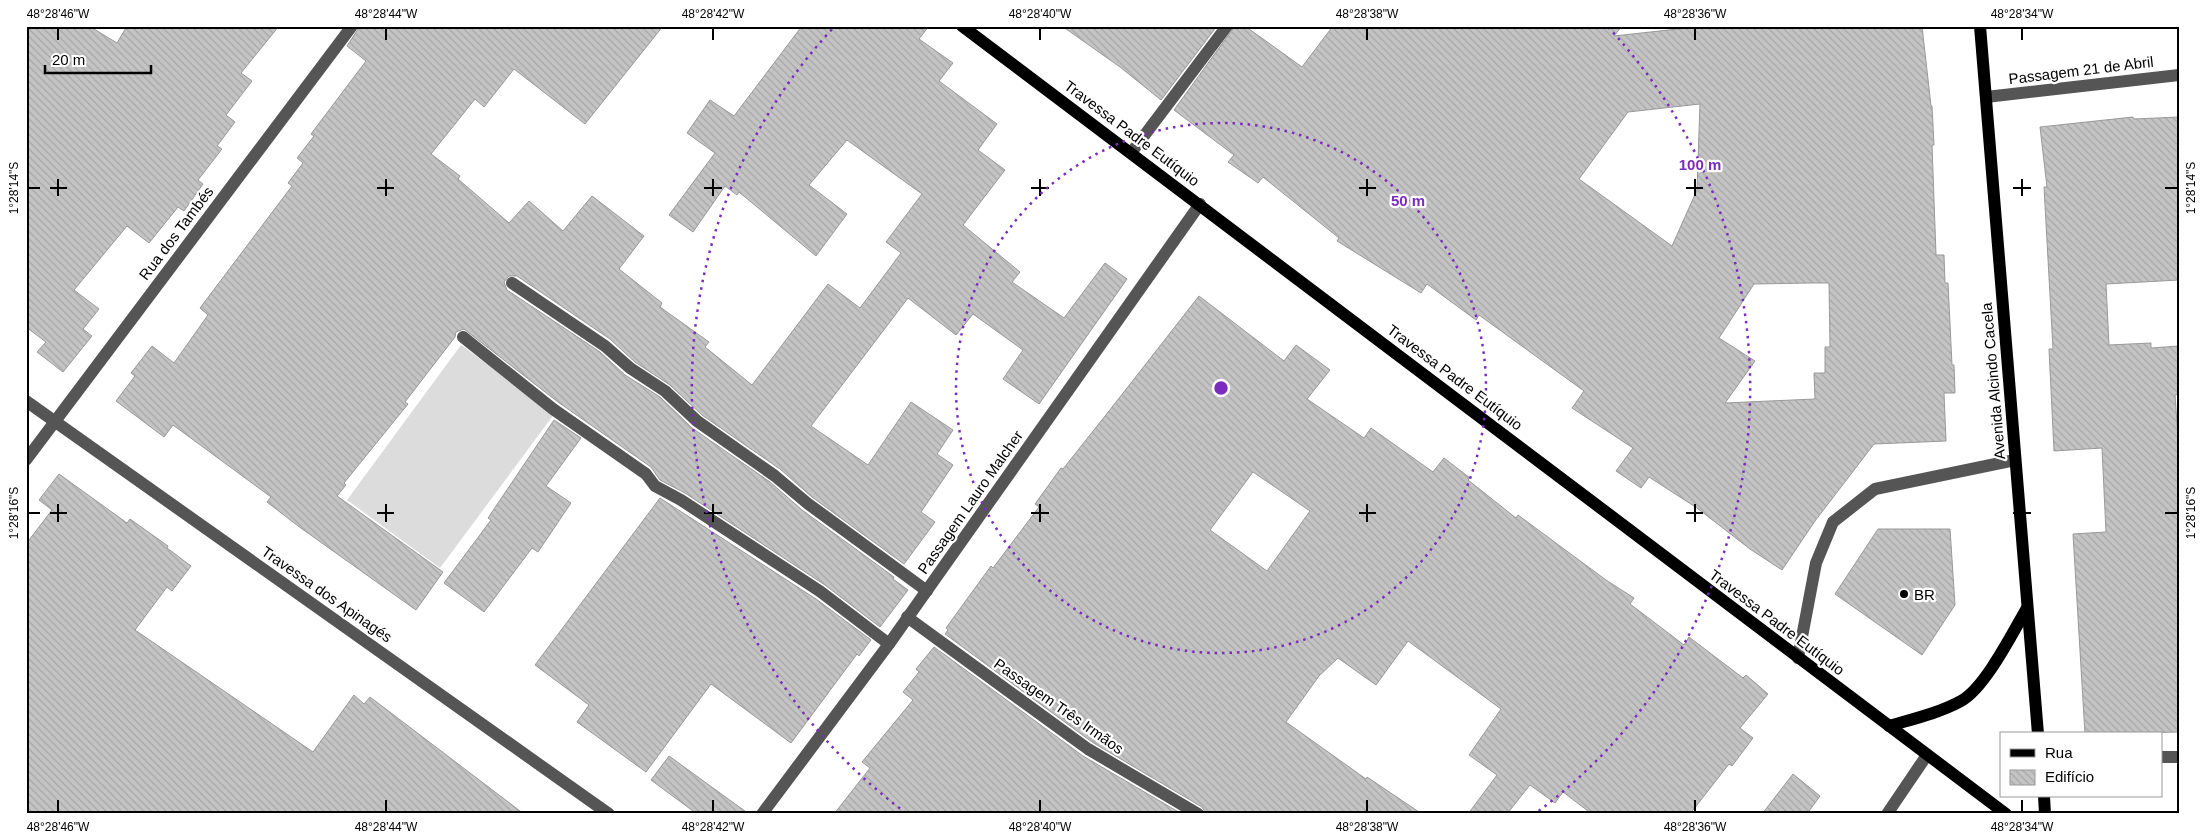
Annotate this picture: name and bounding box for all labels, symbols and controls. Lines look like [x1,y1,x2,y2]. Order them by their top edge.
text: 48°28'46"W [27,7,90,21]
text: 48°28'44"W [355,7,418,21]
text: 48°28'42"W [682,7,745,21]
text: 48°28'40"W [1009,7,1072,21]
text: 48°28'38"W [1336,7,1399,21]
text: 48°28'36"W [1664,7,1727,21]
text: 48°28'34"W [1991,7,2054,21]
scale bar [45,42,151,74]
text: 20 m [52,51,85,68]
street label: Passagem 21 de Abril [2008,53,2154,87]
street label: Travessa Padre Eutíquio [1061,77,1203,189]
text: 100 m [1679,156,1721,173]
text: 1°28'14"S [7,162,21,214]
text: 1°28'14"S [2184,162,2198,214]
street label: Rua dos Tambés [135,183,217,283]
text: 50 m [1391,192,1425,209]
street label: Avenida Alcindo Cacela [1978,301,2008,460]
street label: Travessa Padre Eutíquio [1384,321,1526,433]
centre of rings [1212,379,1230,397]
street label: Passagem Lauro Malcher [914,427,1026,577]
text: 1°28'16"S [7,487,21,539]
text: 1°28'16"S [2184,487,2198,539]
street label: Travessa dos Apinagés [258,542,396,646]
street label: Travessa Padre Eutíquio [1706,566,1848,678]
place label: BR [1914,586,1935,603]
marker: BR [1898,588,1910,600]
street label: Passagem Três Irmãos [991,655,1127,757]
legend [2000,732,2162,798]
text: Rua [2045,744,2073,761]
text: Edifício [2045,768,2094,785]
text: 48°28'46"W [27,820,90,834]
text: 48°28'44"W [355,820,418,834]
text: 48°28'42"W [682,820,745,834]
text: 48°28'40"W [1009,820,1072,834]
text: 48°28'38"W [1336,820,1399,834]
text: 48°28'36"W [1664,820,1727,834]
text: 48°28'34"W [1991,820,2054,834]

